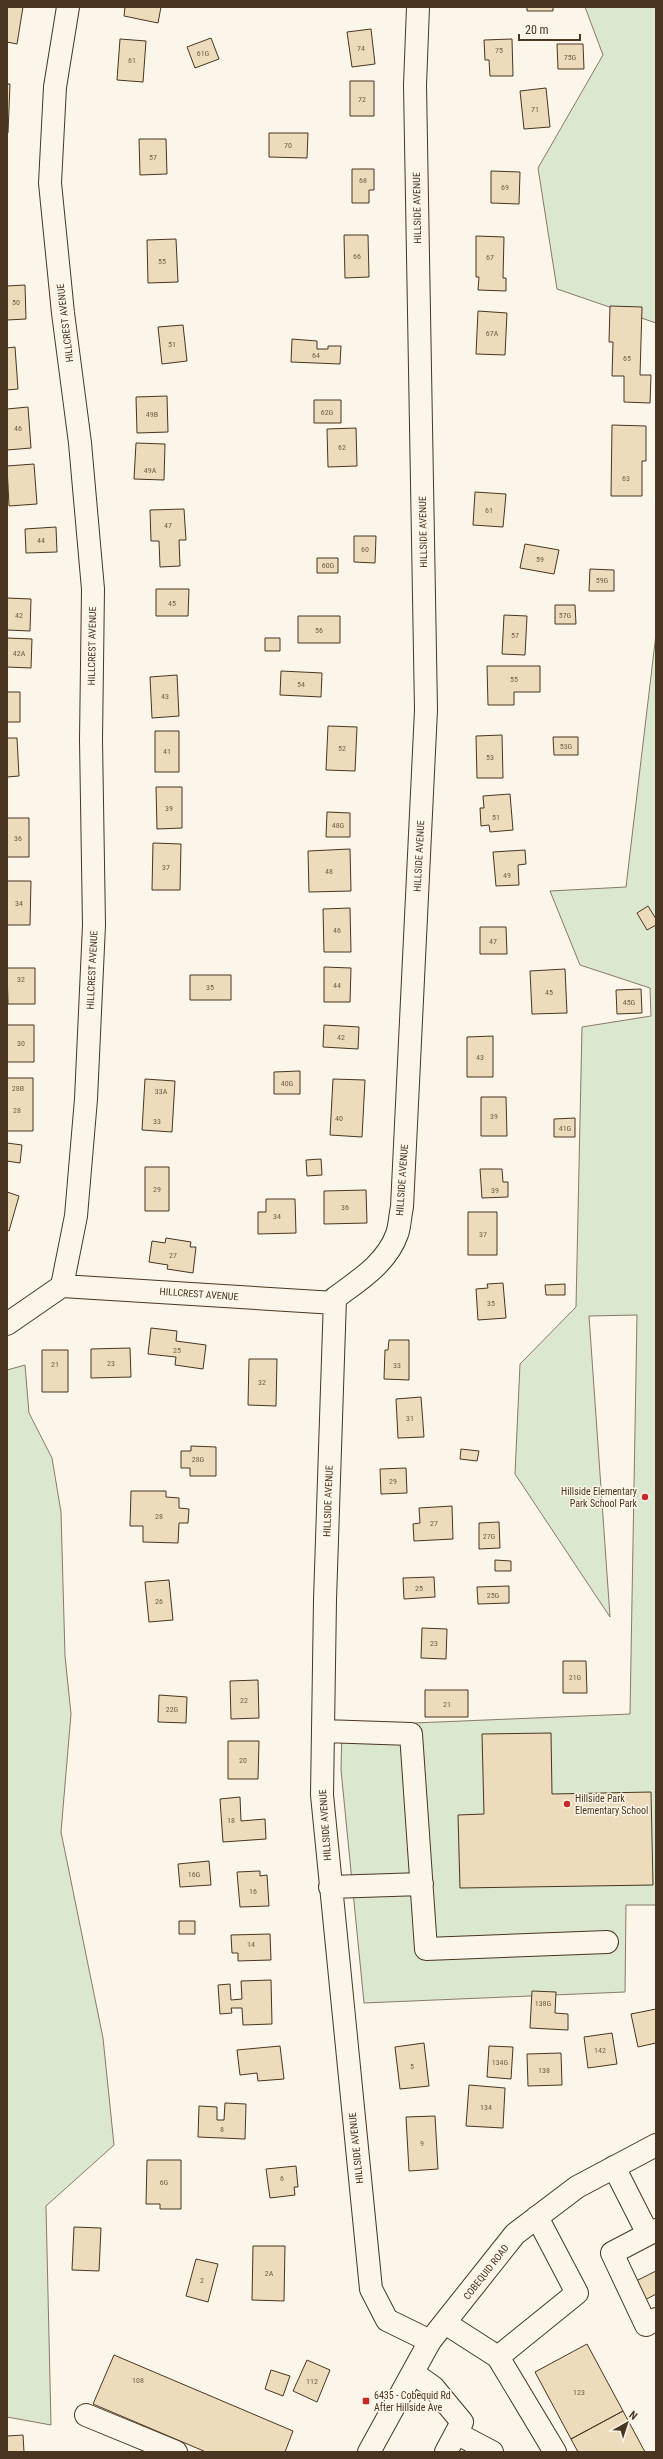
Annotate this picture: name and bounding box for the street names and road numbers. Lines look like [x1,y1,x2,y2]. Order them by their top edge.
street label: HILLSIDE AVENUE [411,172,423,244]
street label: HILLCREST AVENUE [55,283,75,363]
street label: HILLSIDE AVENUE [417,496,429,568]
street label: HILLCREST AVENUE [86,606,98,686]
street label: HILLSIDE AVENUE [412,820,426,892]
street label: HILLCREST AVENUE [84,930,100,1010]
street label: HILLSIDE AVENUE [394,1144,410,1216]
street label: HILLCREST AVENUE [159,1286,239,1302]
street label: HILLSIDE AVENUE [321,1465,335,1537]
street label: HILLSIDE AVENUE [317,1789,333,1861]
street label: HILLSIDE AVENUE [347,2112,365,2184]
street label: COBEQUID ROAD [461,2242,511,2302]

